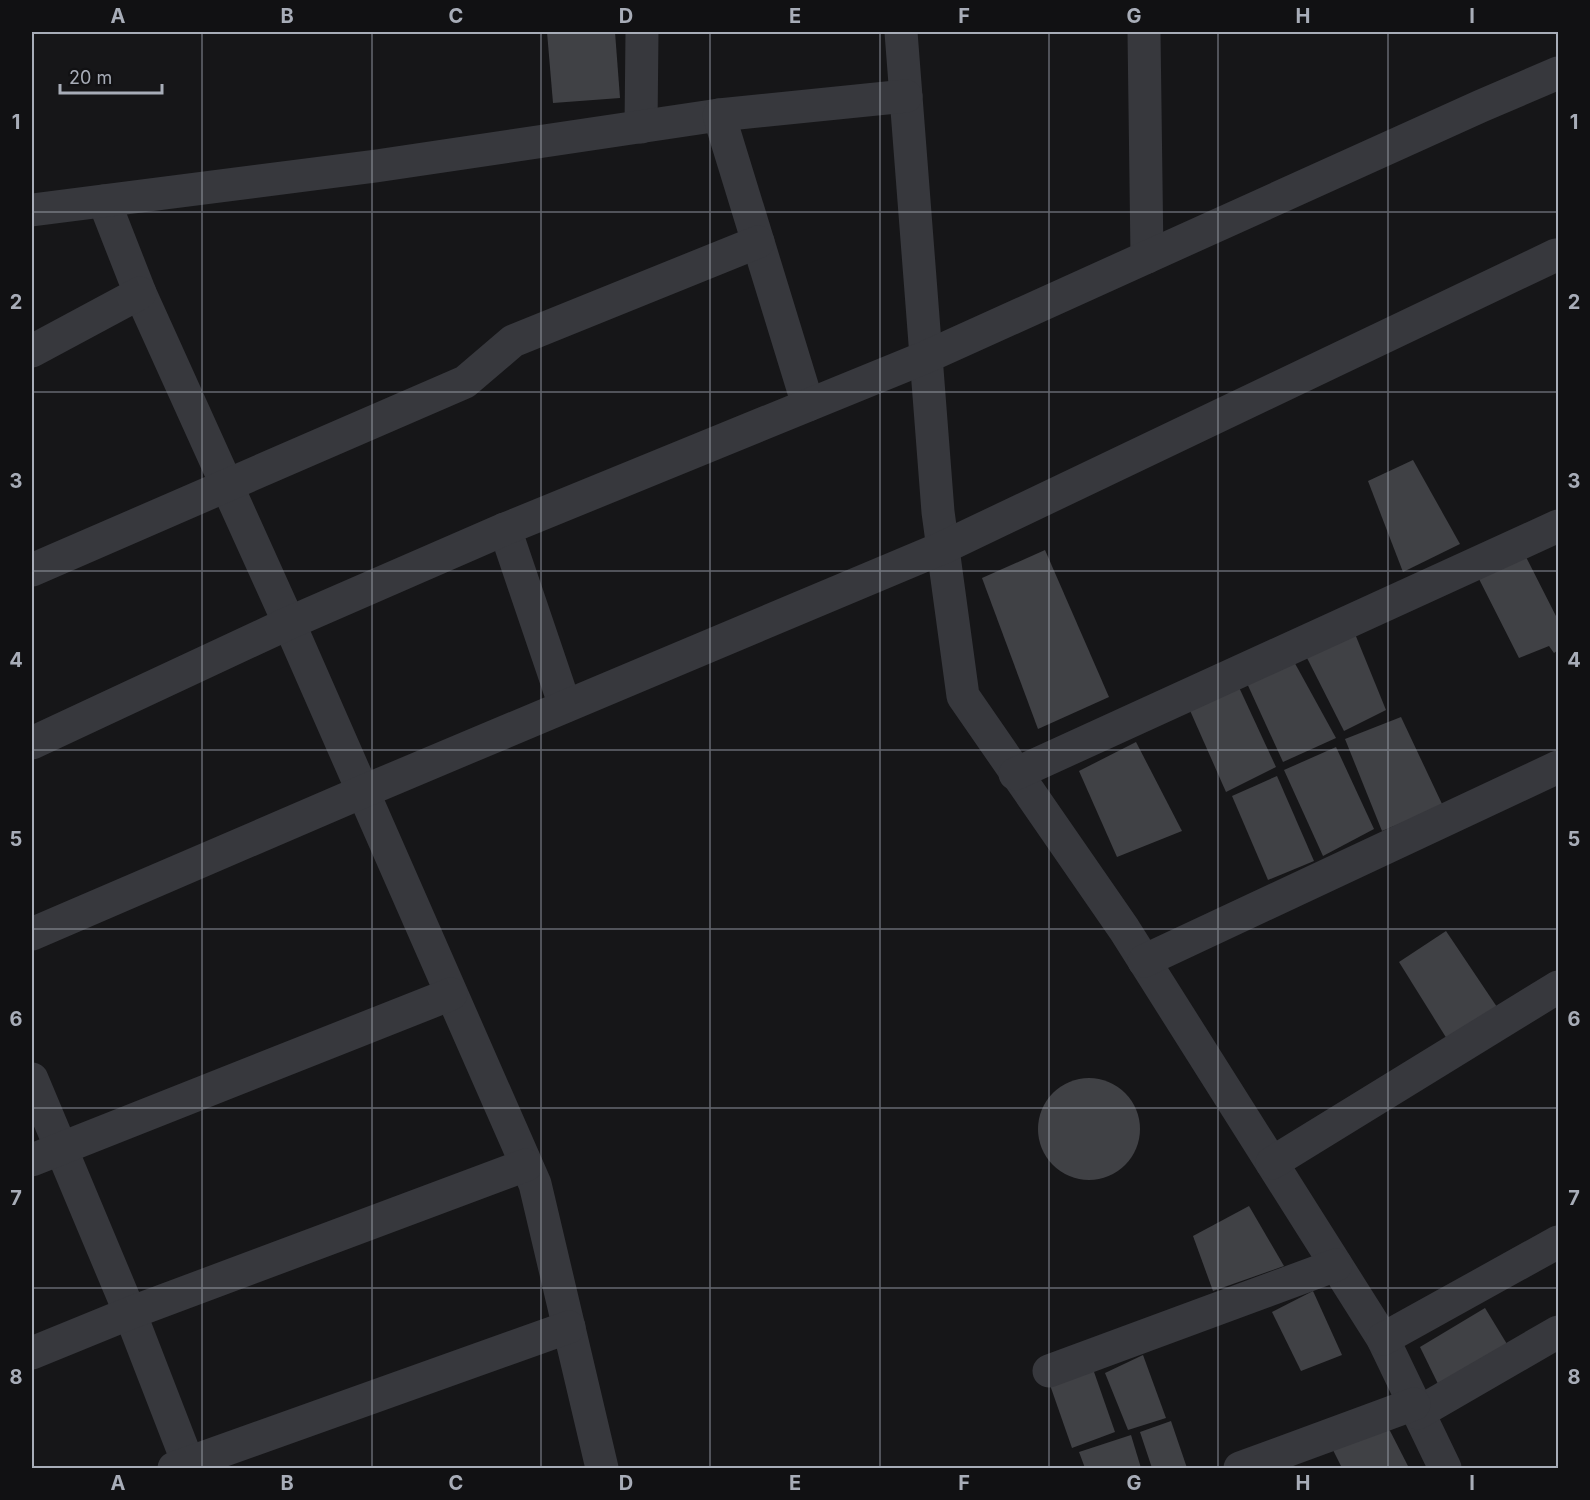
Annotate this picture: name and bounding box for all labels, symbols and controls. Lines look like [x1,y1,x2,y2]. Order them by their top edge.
text: A [111,4,126,28]
text: B [280,4,294,28]
text: C [449,4,463,28]
text: D [619,4,633,28]
text: E [789,4,801,28]
text: F [958,4,970,28]
text: G [1126,4,1142,28]
text: H [1296,4,1310,28]
text: I [1469,4,1475,28]
scale bar [60,57,162,95]
text: 20 m [69,67,112,88]
text: 1 [12,110,20,134]
text: 1 [1570,110,1578,134]
text: 2 [10,290,22,314]
text: 2 [1568,290,1580,314]
text: 3 [10,469,22,493]
text: 3 [1568,469,1580,493]
text: 4 [9,648,23,672]
text: 4 [1567,648,1581,672]
text: 5 [10,827,22,851]
text: 5 [1568,827,1580,851]
text: 6 [10,1007,23,1031]
text: 6 [1568,1007,1581,1031]
text: 7 [10,1186,22,1210]
text: 7 [1568,1186,1580,1210]
text: 8 [9,1365,23,1389]
text: 8 [1567,1365,1581,1389]
text: A [111,1471,126,1495]
text: B [280,1471,294,1495]
text: C [449,1471,463,1495]
text: D [619,1471,633,1495]
text: E [789,1471,801,1495]
text: F [958,1471,970,1495]
text: G [1126,1471,1142,1495]
text: H [1296,1471,1310,1495]
text: I [1469,1471,1475,1495]

